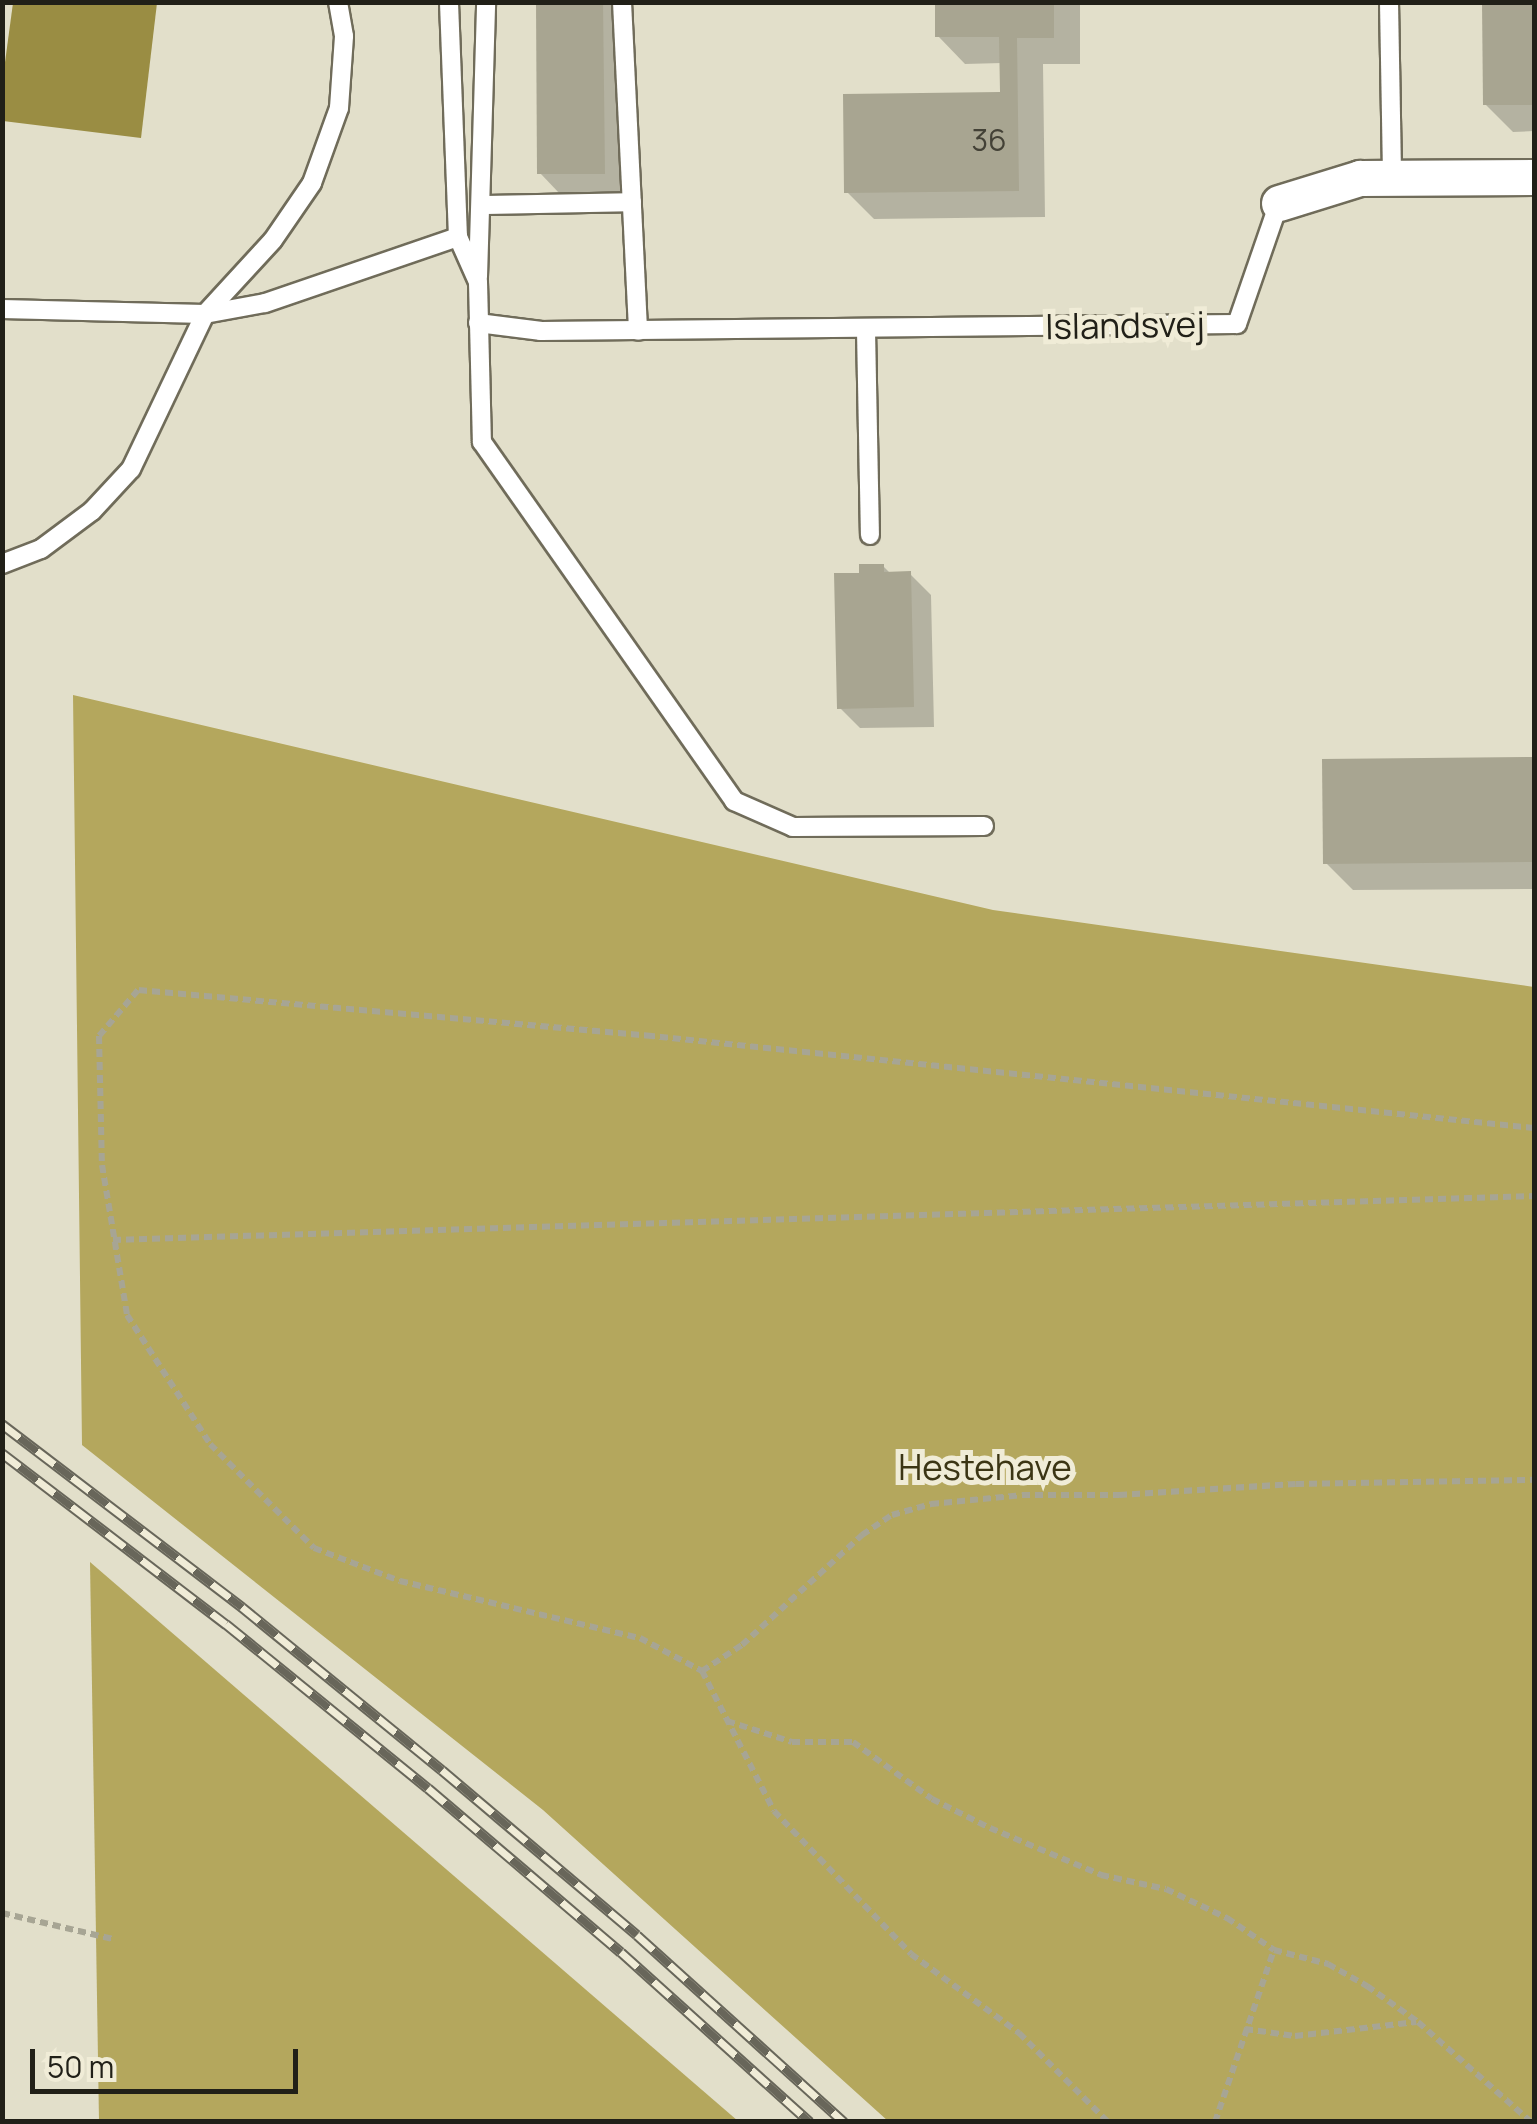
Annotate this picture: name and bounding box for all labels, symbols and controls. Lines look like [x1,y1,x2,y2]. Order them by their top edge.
house number: 36 [971,122,1007,158]
street label: Islandsvej [1045,303,1205,347]
park label: Hestehave [898,1446,1072,1488]
scale bar [35,2029,302,2091]
text: 50 m [47,2046,114,2087]

